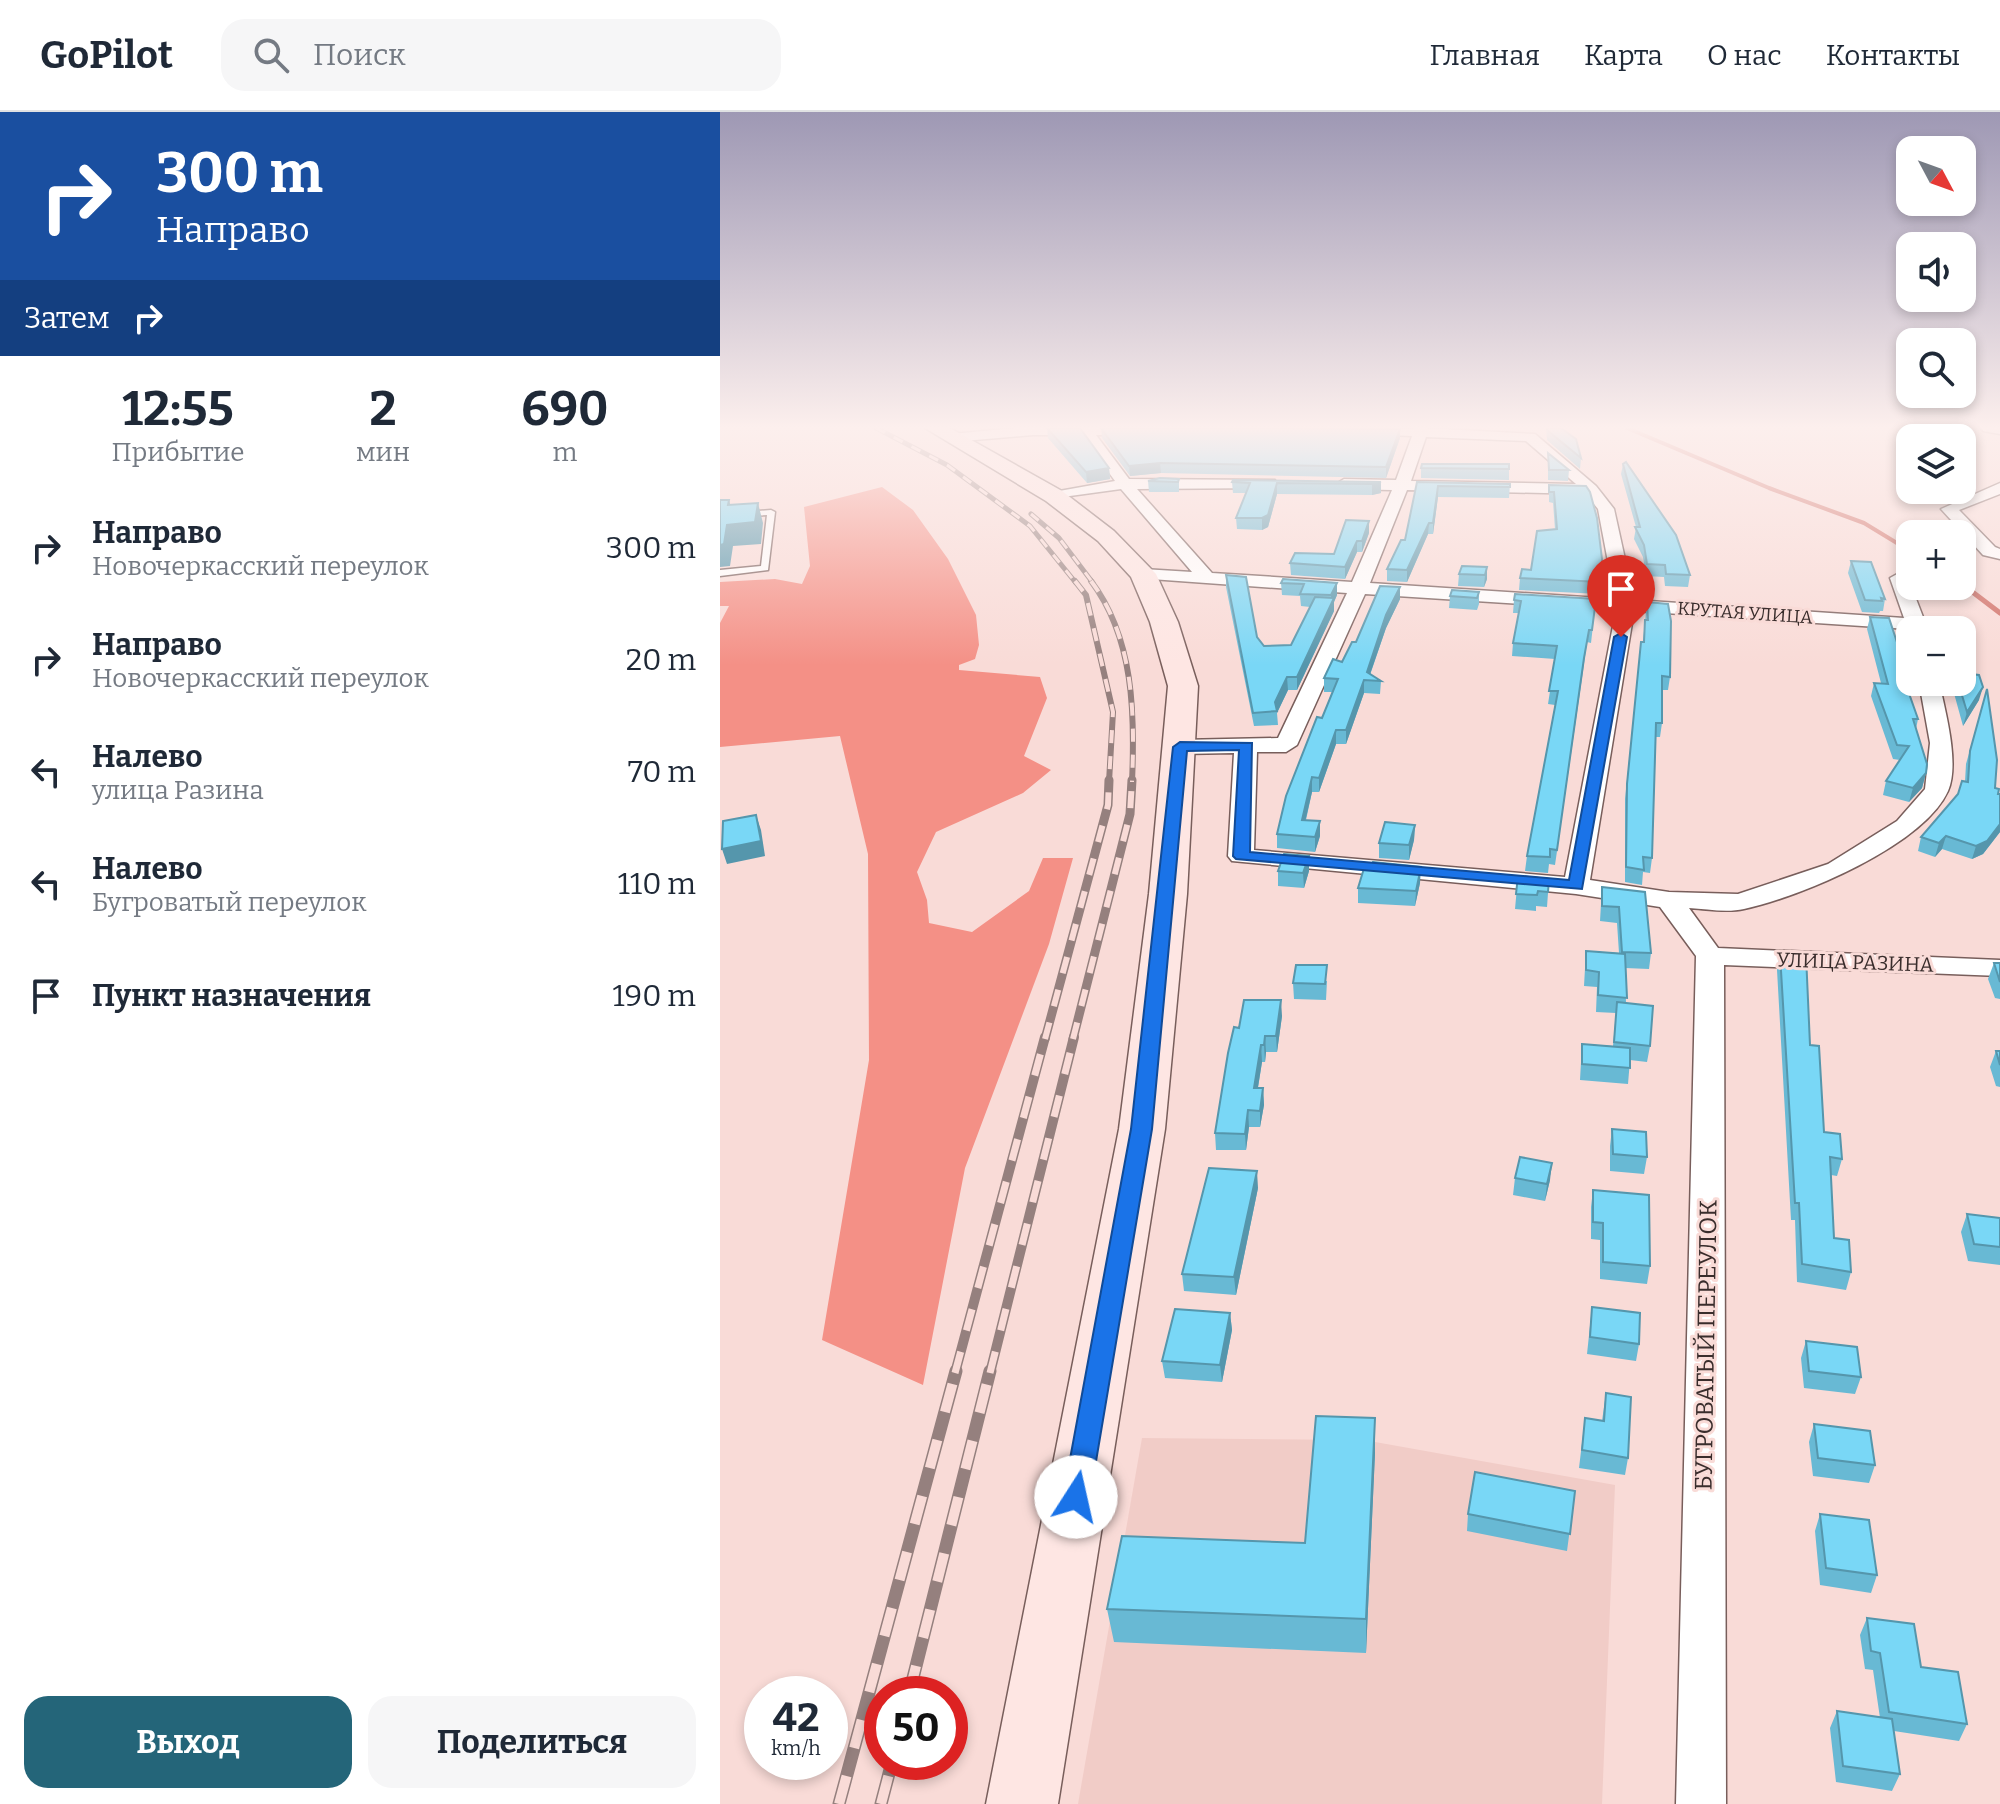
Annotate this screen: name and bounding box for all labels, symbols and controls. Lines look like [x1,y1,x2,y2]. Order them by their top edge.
search box [221,19,781,91]
text: GoPilot [40,32,173,78]
icon: search [249,33,293,77]
text: Поиск [313,37,406,73]
text: Главная [1430,39,1540,72]
text: Карта [1584,39,1663,72]
text: О нас [1707,39,1782,72]
text: Контакты [1826,39,1960,72]
north arrow [1896,136,1976,216]
map controls [1896,136,1976,696]
text: 300 m [156,140,323,207]
icon: right [24,144,128,248]
text: Направо [156,208,310,252]
button: sound [1896,232,1976,312]
icon: right [126,296,170,340]
text: Затем [24,300,110,336]
button: search [1896,328,1976,408]
text: 12:55 [122,380,234,438]
text: 2 [369,380,397,438]
text: 690 [521,380,609,438]
button: layers [1896,424,1976,504]
text: Прибытие [111,437,245,468]
text: мин [356,437,410,468]
text: m [553,437,577,468]
text: Направо [92,515,222,551]
button: + [1896,520,1976,600]
icon: right [24,526,68,570]
text: 300 m [606,530,696,566]
text: Новочеркасский переулок [92,551,429,582]
pin [1587,555,1655,637]
icon: arrive [1599,567,1643,611]
street label: КРУТАЯ УЛИЦА [1677,597,1814,629]
button: − [1896,616,1976,696]
text: Направо [92,627,222,663]
icon: right [24,638,68,682]
text: 20 m [626,642,696,678]
text: Новочеркасский переулок [92,663,429,694]
text: Налево [92,739,203,775]
icon: left [24,750,68,794]
text: 70 m [628,754,696,790]
text: улица Разина [92,775,264,806]
text: Налево [92,851,203,887]
icon: left [24,862,68,906]
text: 110 m [618,866,696,902]
text: Бугроватый переулок [92,887,366,918]
street label: УЛИЦА РАЗИНА [1776,947,1935,977]
icon: arrive [24,974,68,1018]
text: Пункт назначения [92,978,371,1014]
text: 190 m [612,978,696,1014]
street label: БУГРОВАТЫЙ ПЕРЕУЛОК [1689,1200,1723,1490]
position arrow [1034,1455,1118,1539]
speed limit sign: 50 [864,1676,968,1780]
text: 42 [773,1694,819,1742]
button: Выход [24,1696,352,1788]
button: Поделиться [368,1696,696,1788]
text: km/h [771,1736,821,1760]

